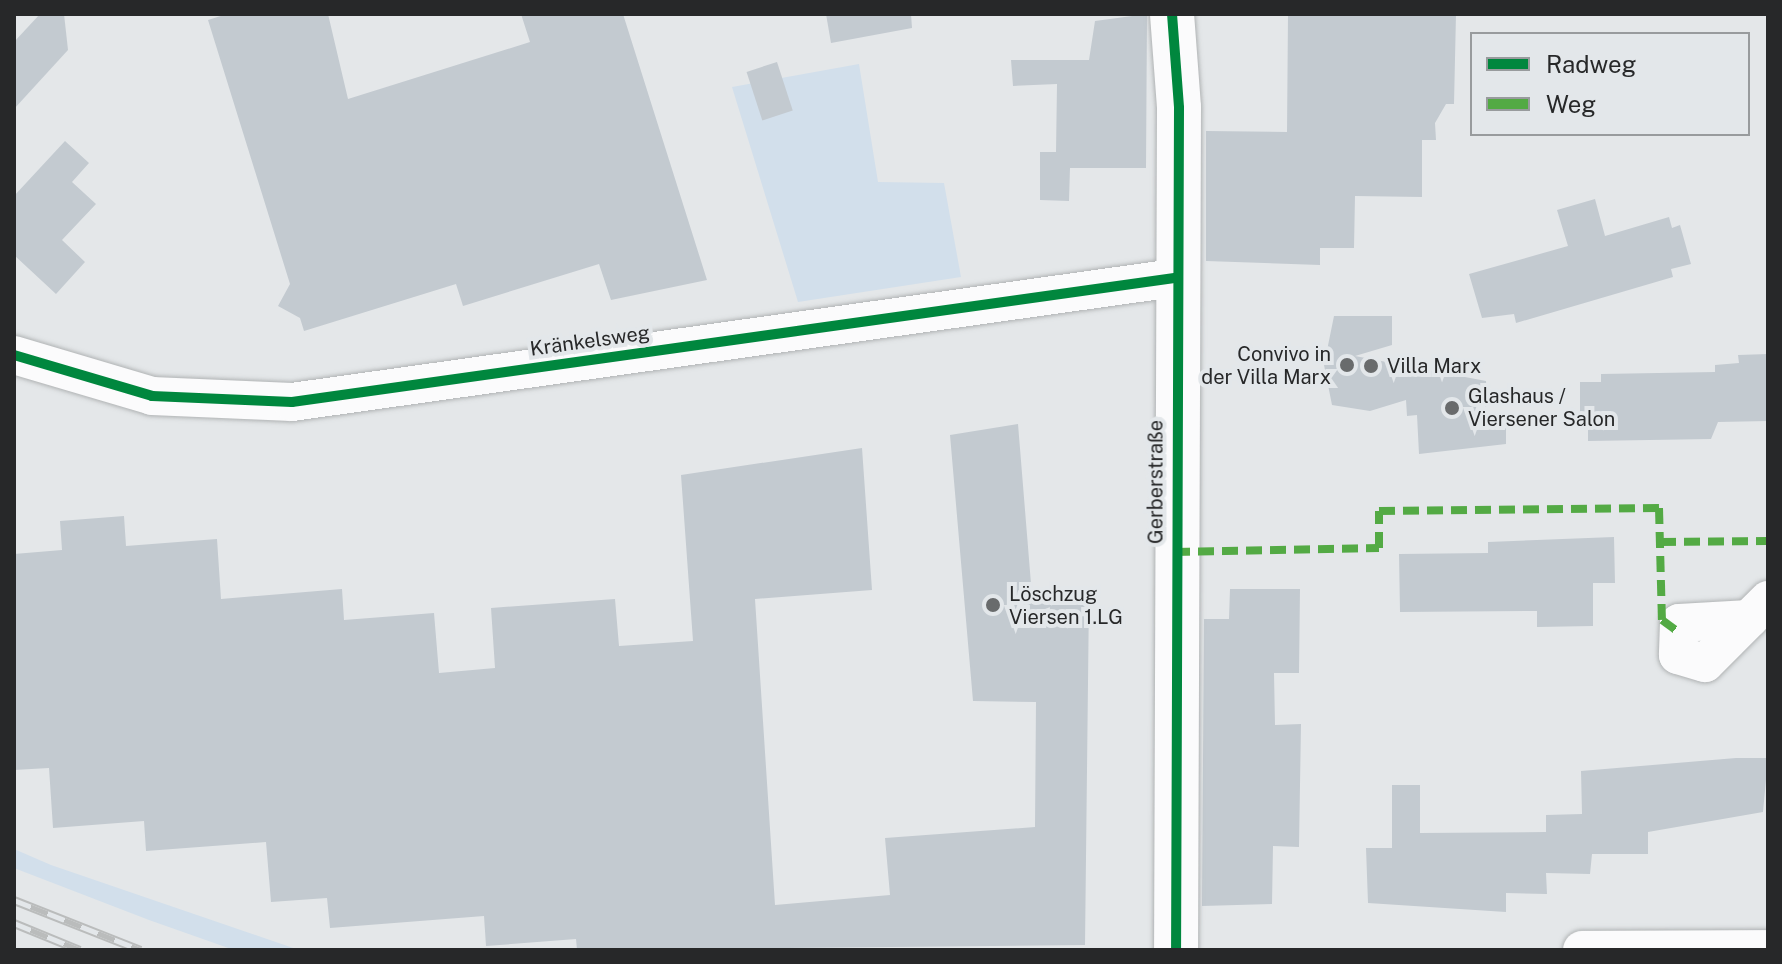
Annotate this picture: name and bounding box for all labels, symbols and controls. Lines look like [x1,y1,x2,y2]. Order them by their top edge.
legend [1470,32,1750,136]
text: Radweg [1546,50,1637,78]
text: Weg [1546,90,1596,118]
street label: Kränkelsweg [529,321,651,361]
place label: Convivo in der Villa Marx [1201,342,1331,389]
place label: Villa Marx [1387,354,1481,378]
marker: Convivo in der Villa Marx [1338,356,1356,374]
marker: Villa Marx [1362,357,1380,375]
place label: Glashaus / Viersener Salon [1468,384,1615,431]
marker: Glashaus / Viersener Salon [1443,399,1461,417]
street label: Gerberstraße [1144,420,1168,544]
place label: Löschzug Viersen 1.LG [1009,582,1123,629]
marker: Löschzug Viersen 1.LG [984,596,1002,614]

